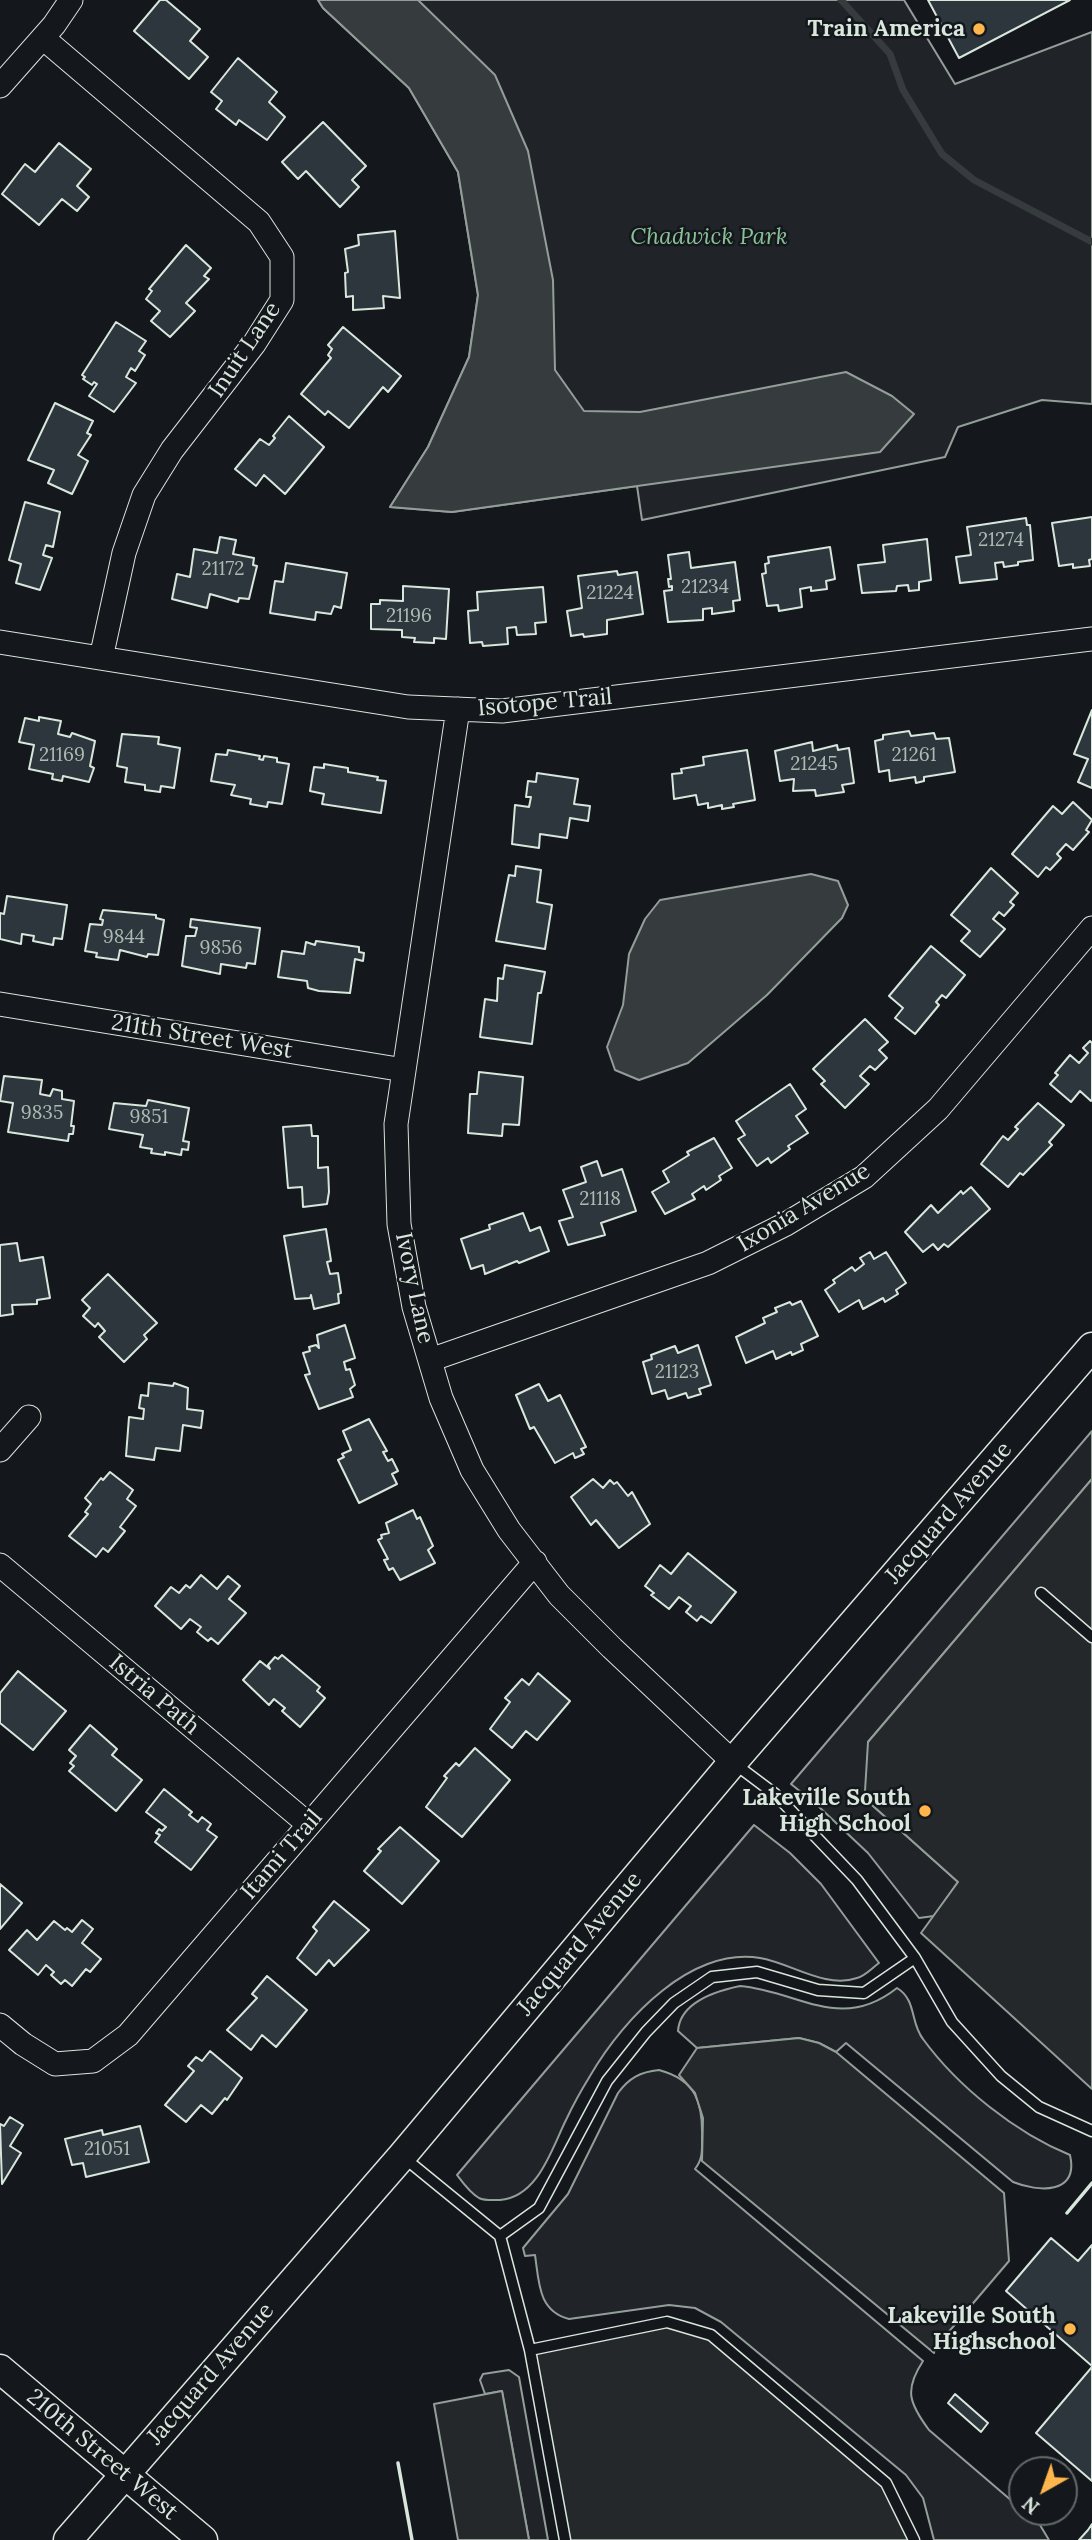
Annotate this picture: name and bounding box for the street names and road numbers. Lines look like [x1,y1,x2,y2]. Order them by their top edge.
street label: Inuit Lane [203,297,287,403]
street label: Isotope Trail [477,683,613,723]
street label: 211th Street West [109,1009,295,1065]
street label: Ixonia Avenue [733,1158,875,1258]
street label: Ivory Lane [389,1230,439,1346]
street label: Jacquard Avenue [880,1437,1018,1589]
street label: Istria Path [103,1649,205,1741]
street label: Itami Trail [236,1804,328,1906]
street label: Jacquard Avenue [512,1867,648,2021]
street label: Jacquard Avenue [142,2298,280,2450]
street label: 210th Street West [21,2384,183,2526]

